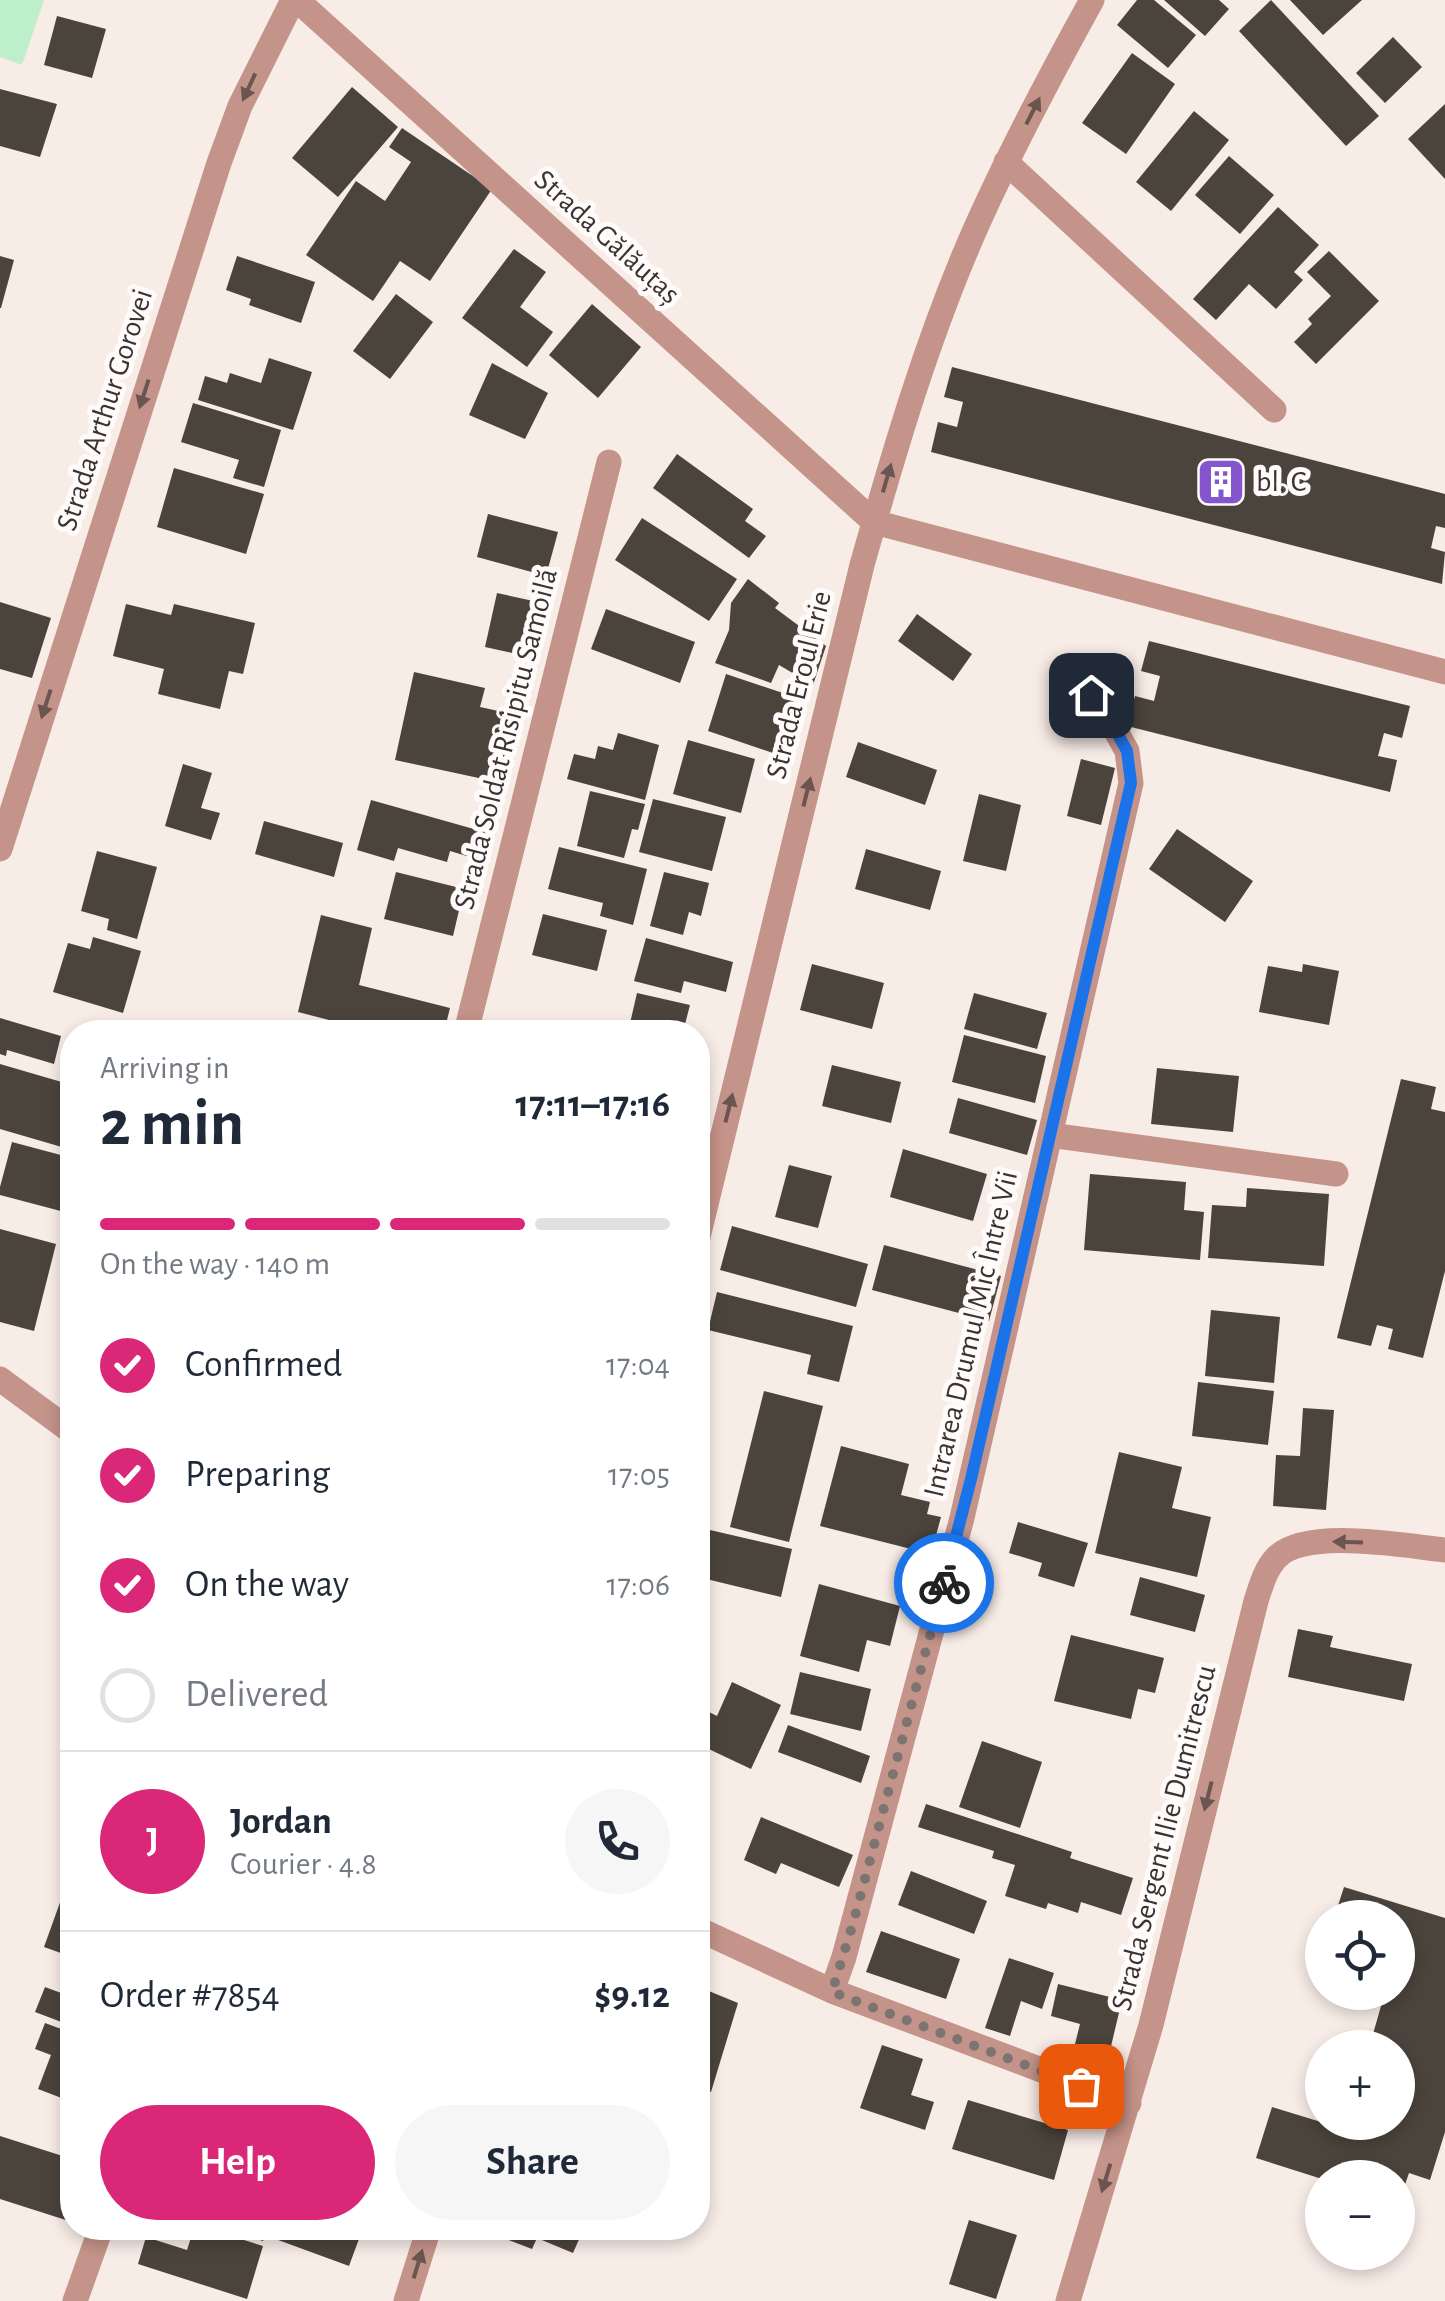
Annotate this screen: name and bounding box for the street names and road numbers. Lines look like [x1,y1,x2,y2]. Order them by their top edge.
street label: Strada Gălăuțaș [527,164,685,311]
street label: Strada Arthur Gorovei [52,286,158,534]
street label: Strada Soldat Risipitu Samoilă [449,566,563,912]
street label: Strada Eroul Erie [761,588,837,782]
street label: Intrarea Drumul Mic Între Vii [917,1168,1023,1500]
street label: Strada Sergent Ilie Dumitrescu [1107,1662,1221,2014]

